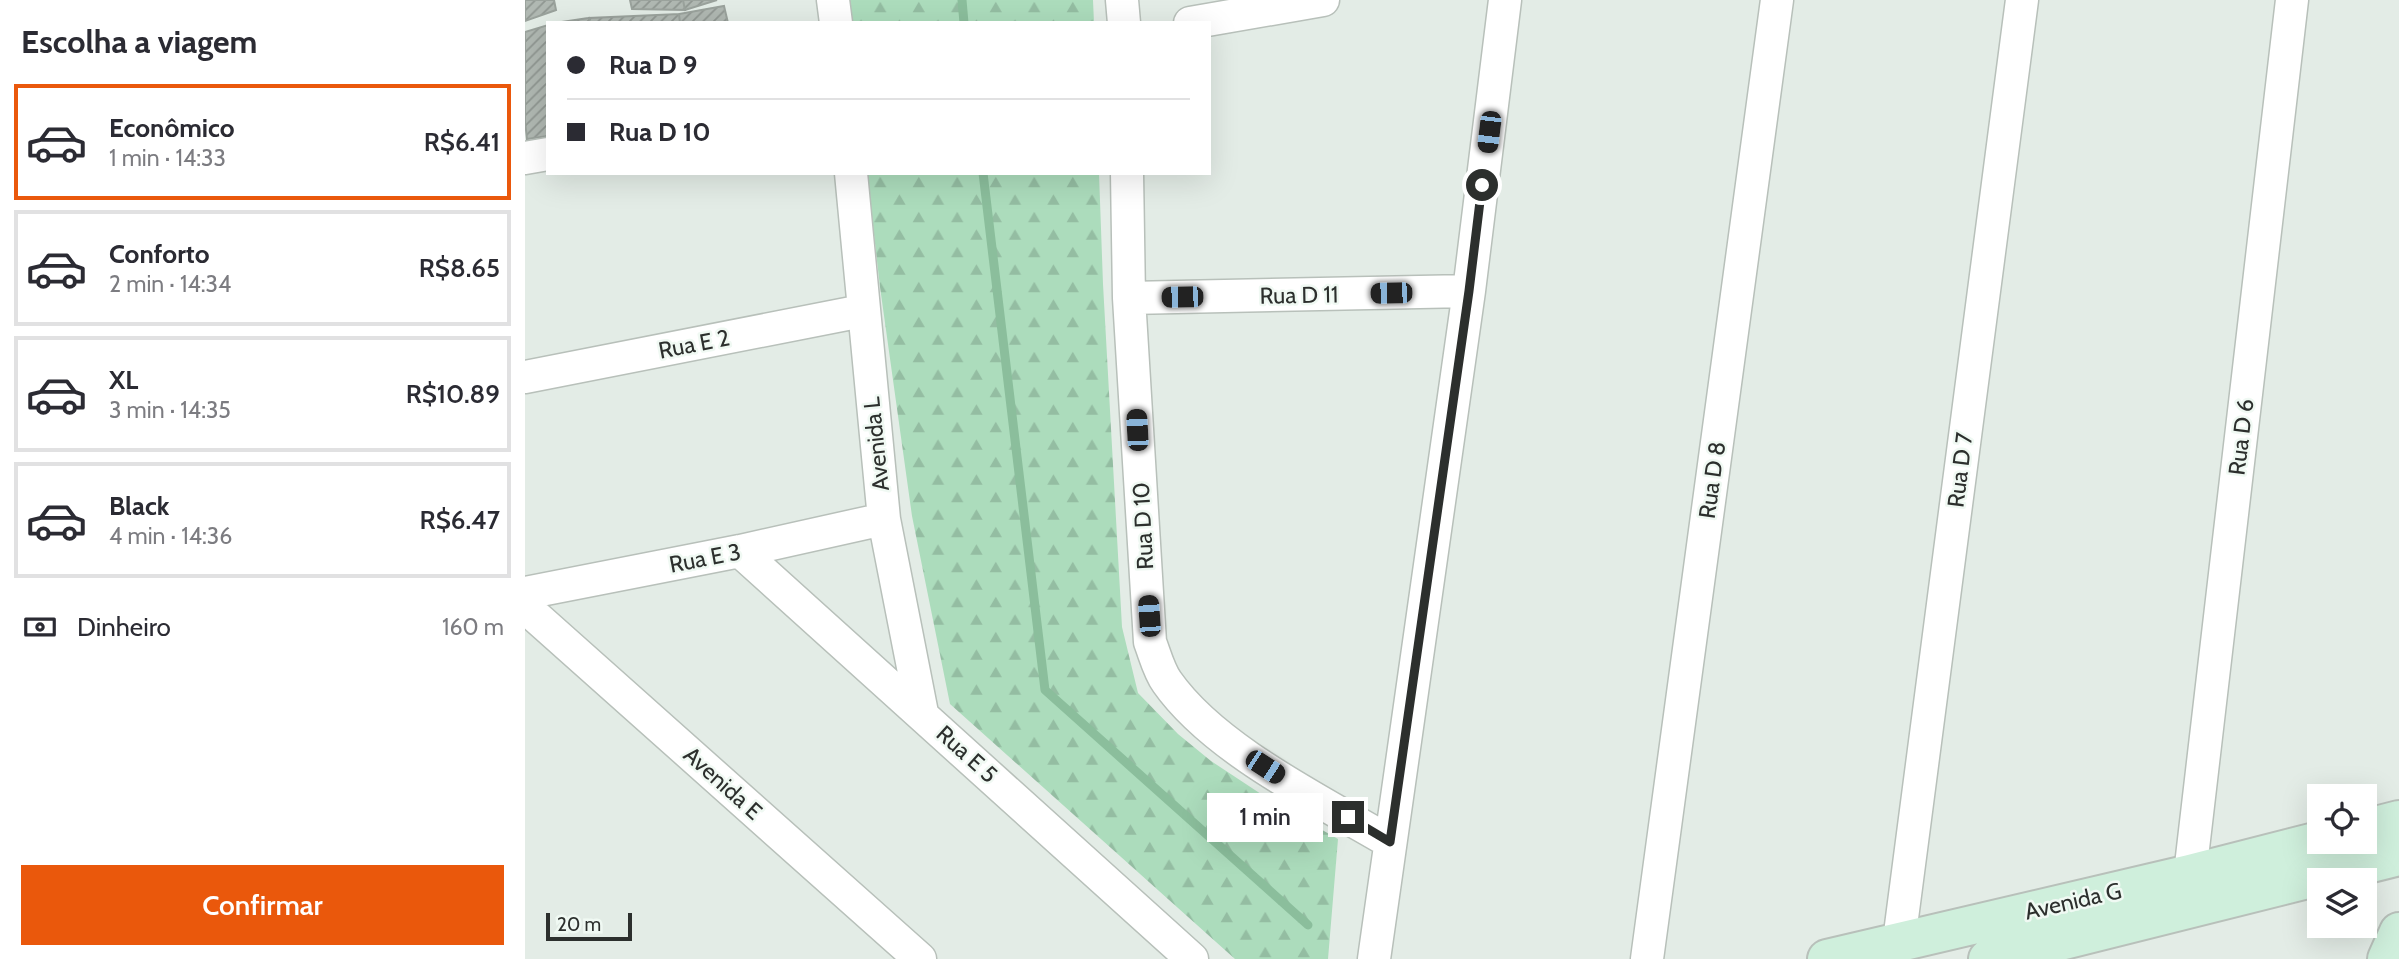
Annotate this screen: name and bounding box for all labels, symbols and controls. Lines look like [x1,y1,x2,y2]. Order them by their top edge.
text: Escolha a viagem [21,22,257,61]
text: Rua D 9 [609,49,697,81]
car [1477,110,1502,154]
icon: car [25,111,88,174]
text: Econômico [109,112,235,144]
text: Rua D 10 [609,116,711,148]
text: R$6.41 [424,126,500,158]
text: 1 min · 14:33 [109,144,226,172]
route start [1466,169,1498,201]
icon: car [25,237,88,300]
text: Conforto [109,238,210,270]
text: R$8.65 [419,252,500,284]
text: 2 min · 14:34 [109,270,231,298]
street label: Rua D 11 [1259,280,1339,310]
car [1370,282,1413,304]
car [1161,286,1204,308]
street label: Rua E 2 [656,323,732,365]
icon: car [25,363,88,426]
text: XL [109,364,138,396]
text: R$10.89 [406,378,500,410]
street label: Avenida L [857,395,895,492]
text: 3 min · 14:35 [109,396,231,424]
street label: Rua D 6 [2222,397,2260,477]
car [1126,408,1149,452]
street label: Rua D 7 [1942,430,1979,509]
street label: Rua D 8 [1693,440,1731,520]
street label: Rua D 10 [1127,482,1159,570]
icon: car [25,489,88,552]
text: Black [109,490,169,522]
text: R$6.47 [420,504,500,536]
text: 4 min · 14:36 [109,522,232,550]
street label: Rua E 3 [667,537,743,579]
car [1138,594,1161,638]
icon: cash [21,608,59,646]
text: Dinheiro [77,611,171,643]
text: 160 m [442,613,504,641]
street label: Rua E 5 [931,719,1003,789]
street label: Avenida E [678,741,768,825]
car [1242,747,1289,787]
map controls [2307,784,2377,938]
button: locate [2307,784,2377,854]
callout: 1 min [1208,792,1323,842]
route end [1332,801,1364,833]
text: 1 min [1239,803,1291,831]
button: Confirmar [21,865,504,945]
button: layers [2307,868,2377,938]
street label: Avenida G [2022,876,2124,926]
scale bar [546,910,632,942]
text: 20 m [557,913,601,936]

